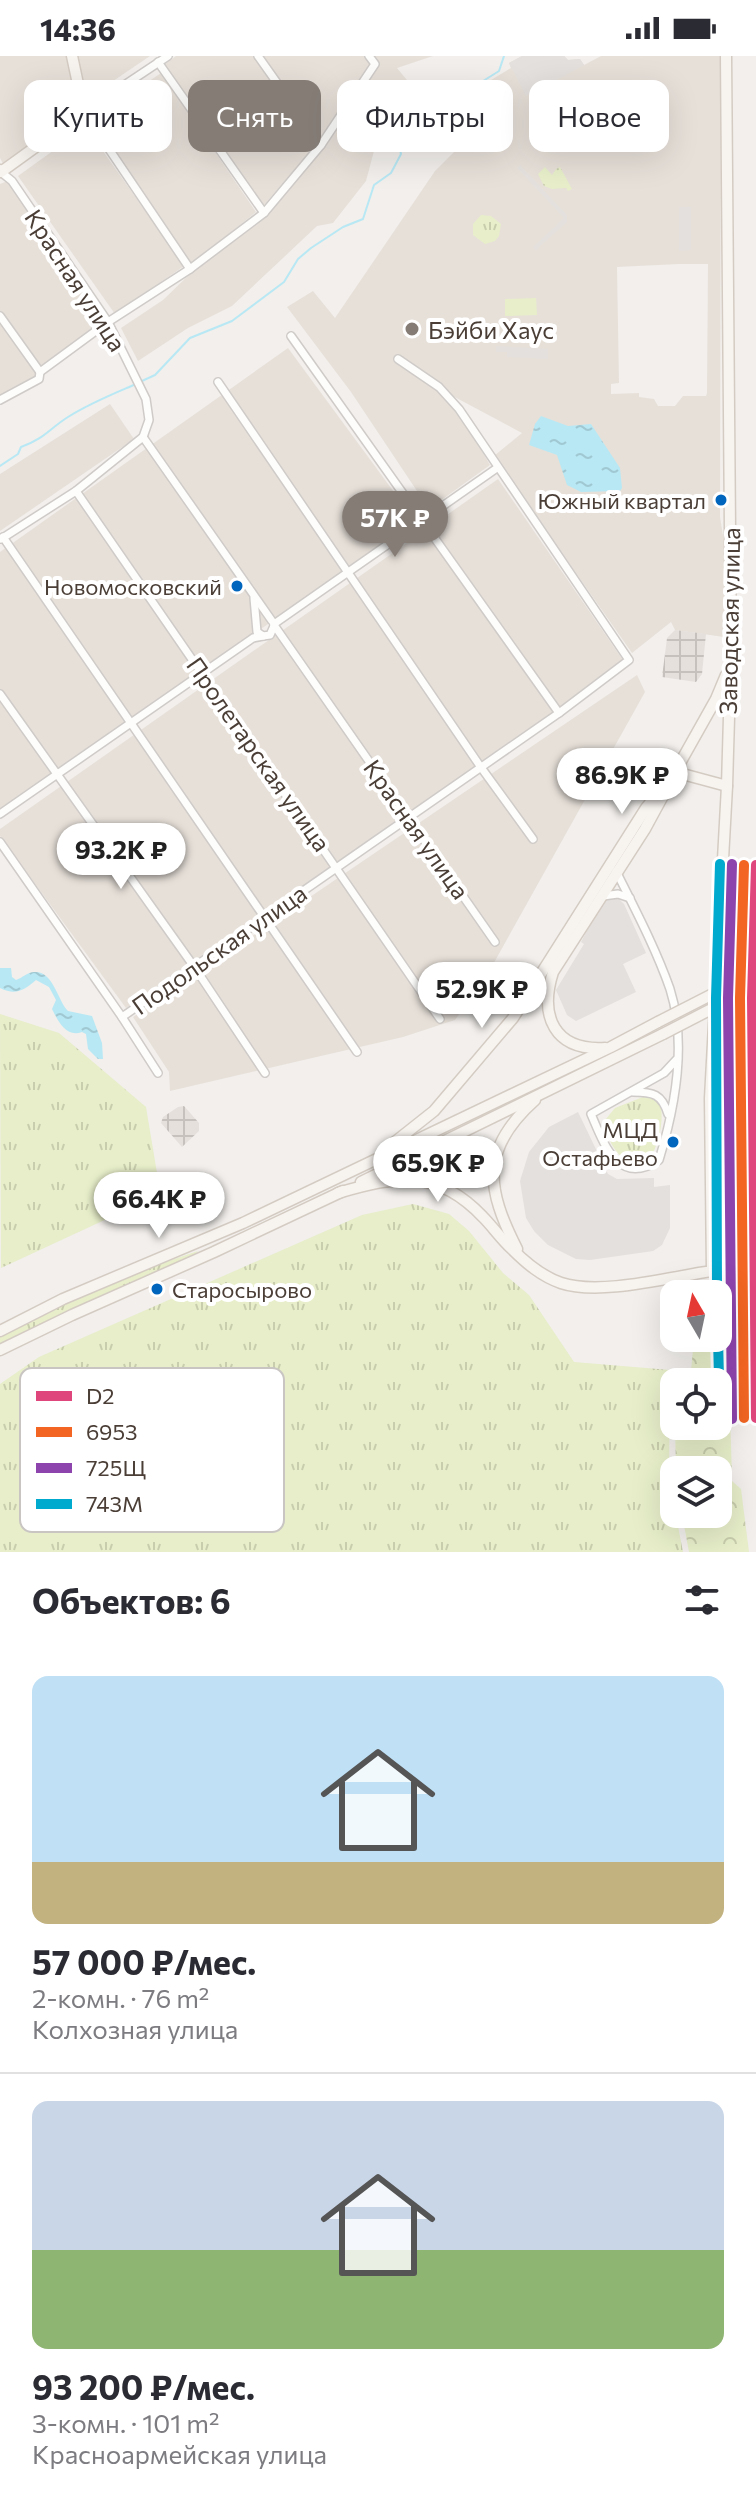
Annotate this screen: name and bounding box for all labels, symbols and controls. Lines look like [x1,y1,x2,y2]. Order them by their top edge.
text: 14:36 [40,10,116,47]
chip: Купить [24,80,172,152]
chip: Снять [188,80,321,152]
chip: Фильтры [337,80,513,152]
chip: Новое [529,80,669,152]
street label: Красная улица [19,204,133,356]
place label: Бэйби Хаус [428,315,554,344]
marker: Бэйби Хаус [403,320,421,338]
place label: Южный квартал [537,487,706,514]
pin: 57K ₽ [339,491,451,559]
marker: Южный квартал [713,492,729,508]
text: 57K ₽ [360,501,430,532]
street label: Заводская улица [713,527,745,715]
place label: Новомосковский [44,573,222,600]
marker: Новомосковский [229,578,245,594]
street label: Пролетарская улица [181,651,337,857]
pin: 86.9K ₽ [548,748,696,816]
street label: Красная улица [358,754,476,904]
text: 86.9K ₽ [575,758,669,789]
pin: 93.2K ₽ [47,823,195,891]
text: 93.2K ₽ [75,833,167,864]
street label: Подольская улица [126,878,312,1020]
pin: 52.9K ₽ [408,962,556,1030]
text: 52.9K ₽ [436,972,528,1003]
place label: МЦД Остафьево [542,1116,658,1171]
marker: МЦД Остафьево [665,1134,681,1150]
pin: 65.9K ₽ [364,1136,512,1204]
text: 65.9K ₽ [391,1146,485,1177]
pin: 66.4K ₽ [85,1172,233,1240]
text: 66.4K ₽ [112,1182,206,1213]
place label: Старосырово [172,1276,312,1303]
north arrow [660,1280,732,1352]
map controls [660,1280,732,1528]
marker: Старосырово [149,1281,165,1297]
legend [20,1368,284,1532]
button: locate [660,1368,732,1440]
text: D2 [86,1382,114,1409]
text: 6953 [86,1418,138,1445]
text: 725Щ [86,1454,146,1481]
button: layers [660,1456,732,1528]
text: 743М [86,1490,143,1517]
icon: filters [680,1578,724,1622]
text: Объектов: 6 [32,1579,231,1621]
icon: home [306,1728,450,1872]
text: 57 000 ₽/мес. [32,1940,256,1982]
text: 2-комн. · 76 m² [32,1982,209,2013]
text: Колхозная улица [32,2013,238,2044]
icon: home [306,2153,450,2297]
text: 93 200 ₽/мес. [32,2365,255,2407]
text: 3-комн. · 101 m² [32,2407,219,2438]
text: Красноармейская улица [32,2438,327,2469]

